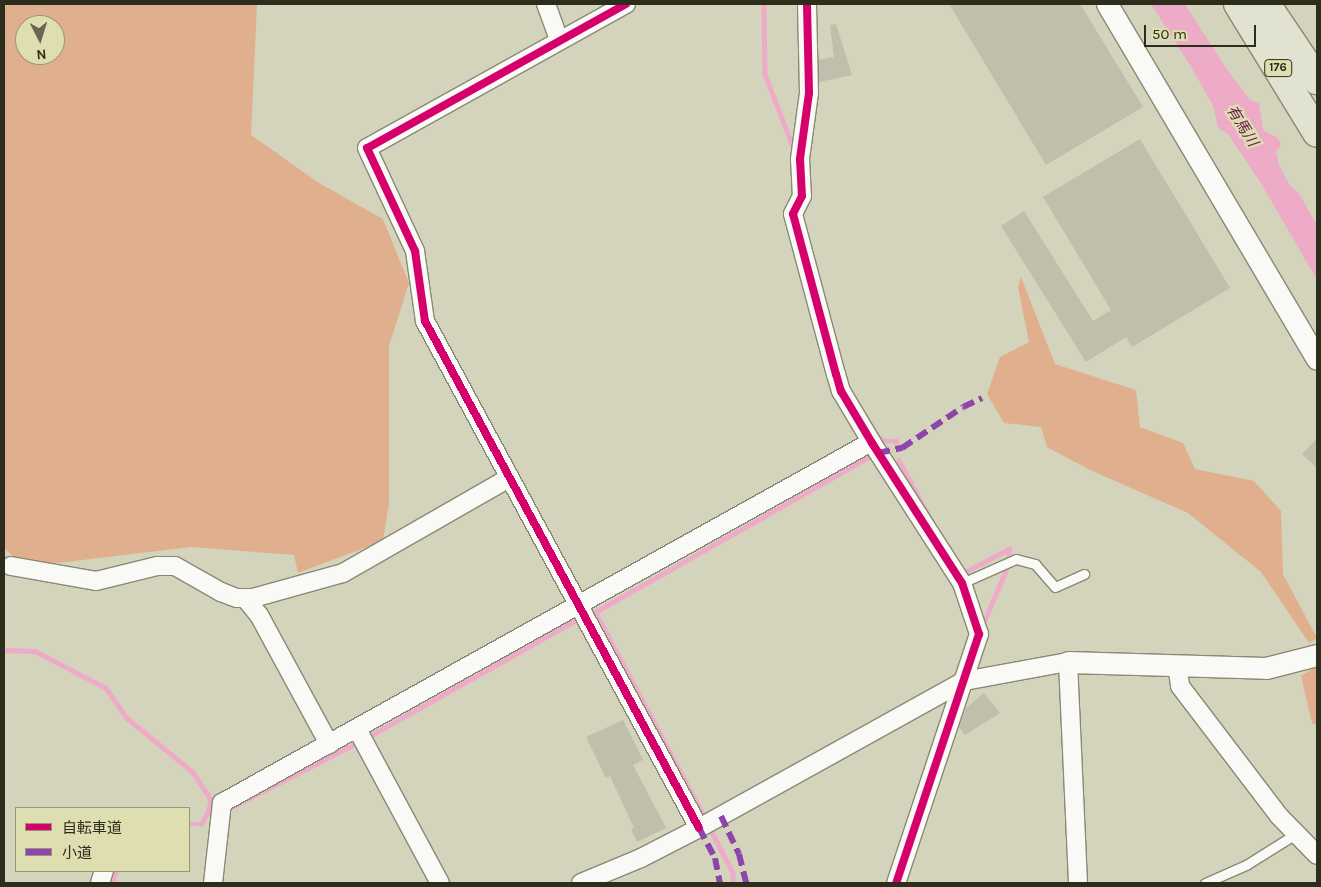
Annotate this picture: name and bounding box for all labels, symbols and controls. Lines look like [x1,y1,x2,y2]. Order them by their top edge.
north arrow [15,15,65,65]
scale bar [1146,15,1258,47]
text: 50 m [1152,25,1187,43]
text: N [36,46,47,63]
road number: 176 [1263,58,1293,78]
water label: 有馬川 [1222,102,1262,150]
legend [15,807,190,872]
text: 自転車道 [62,819,122,837]
text: 小道 [62,844,92,862]

